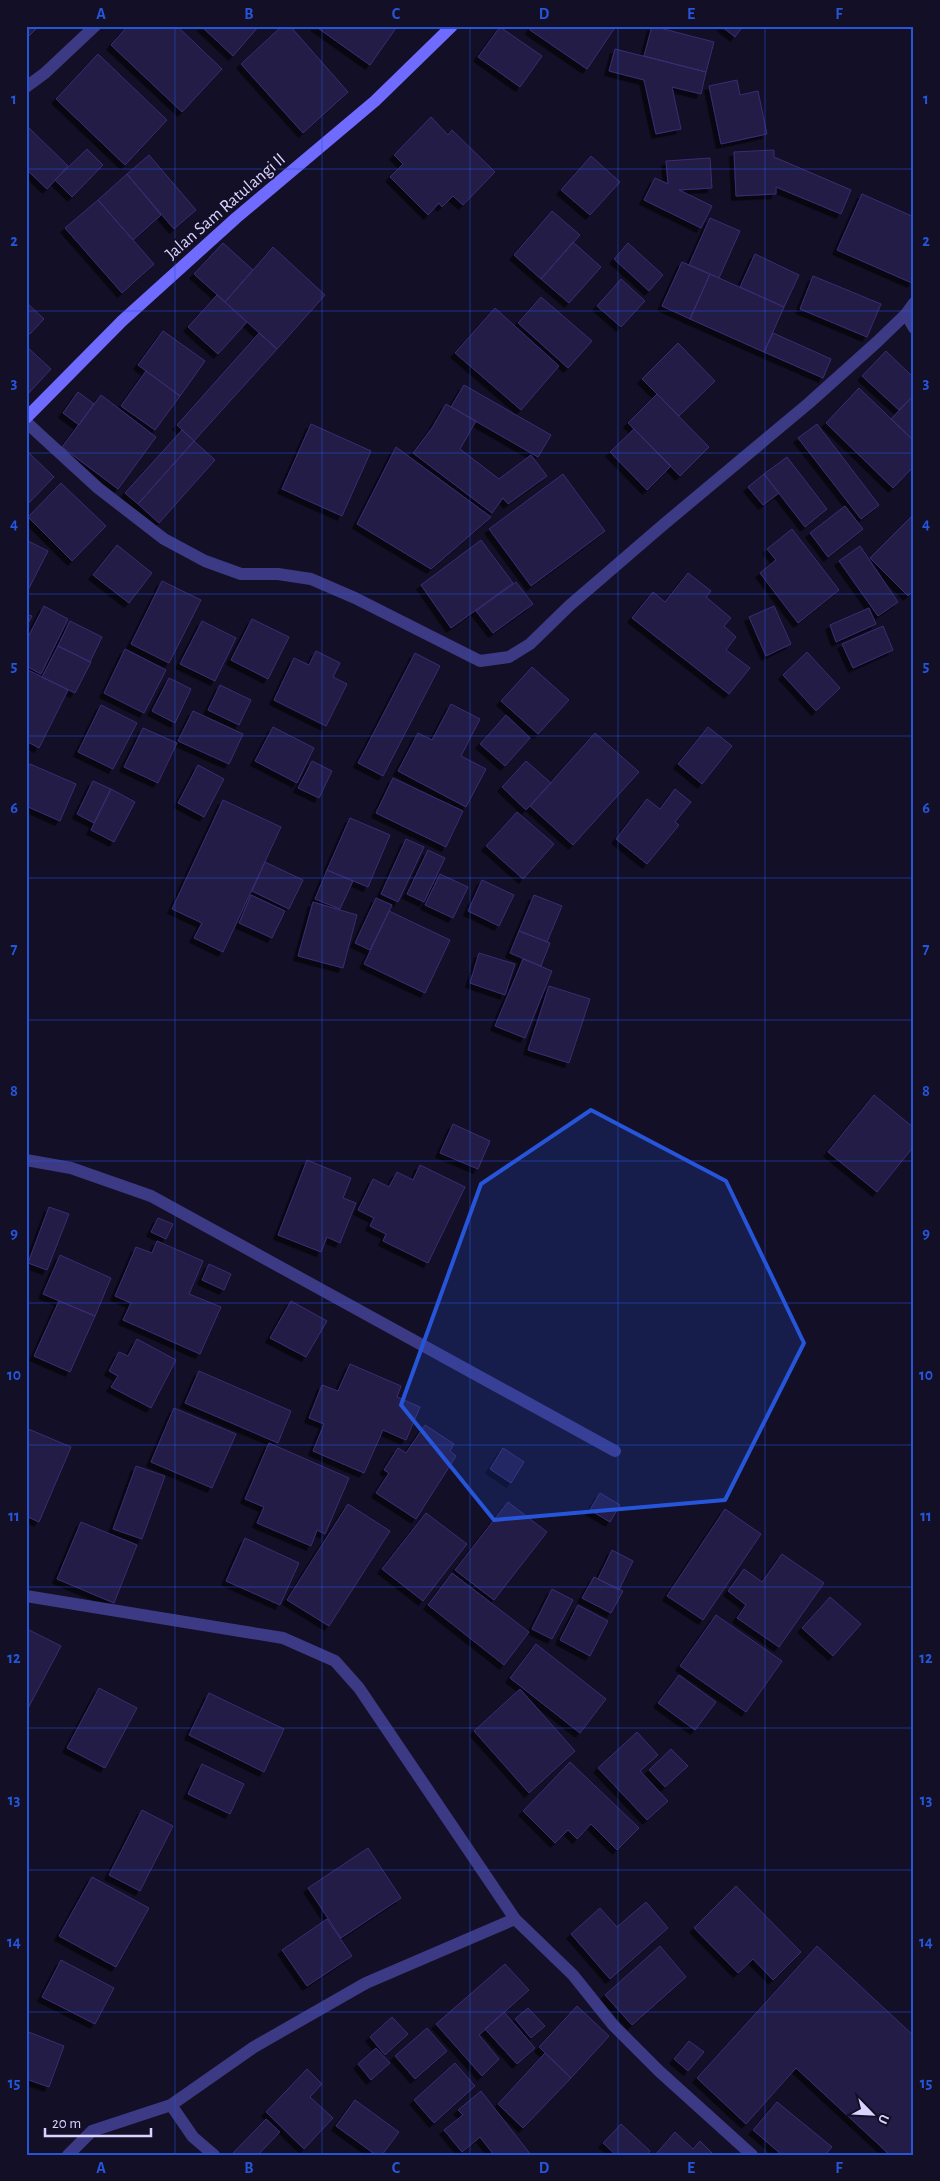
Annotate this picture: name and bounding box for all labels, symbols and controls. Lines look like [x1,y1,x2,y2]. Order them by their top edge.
text: A [96,6,106,22]
text: B [244,6,254,22]
text: C [392,6,401,22]
text: D [539,6,550,22]
text: E [687,6,695,22]
text: F [835,6,843,22]
text: 1 [11,91,17,107]
text: 1 [923,91,929,107]
street label: Jalan Sam Ratulangi II [162,150,289,264]
text: 2 [10,233,18,249]
text: 2 [922,233,930,249]
text: 3 [11,375,18,391]
text: 3 [923,375,930,391]
text: 4 [10,516,18,532]
text: 4 [922,516,930,532]
text: 5 [11,658,18,674]
text: 5 [923,658,930,674]
text: 6 [10,800,18,816]
text: 6 [922,800,930,816]
text: 7 [11,941,18,957]
text: 7 [923,941,930,957]
text: 8 [10,1083,18,1099]
text: 8 [922,1083,930,1099]
text: 9 [10,1225,18,1241]
text: 9 [922,1225,930,1241]
text: 10 [7,1367,21,1383]
text: 10 [919,1367,933,1383]
text: 11 [8,1508,20,1524]
text: 11 [920,1508,932,1524]
text: 12 [7,1650,21,1666]
text: 12 [919,1650,933,1666]
text: 13 [8,1792,20,1808]
text: 13 [920,1792,932,1808]
text: 14 [7,1934,21,1950]
text: 14 [919,1934,933,1950]
text: 15 [8,2075,20,2091]
text: 15 [920,2075,932,2091]
north arrow [848,2088,898,2138]
scale bar [45,2106,151,2138]
text: U [875,2112,891,2126]
text: 20 m [52,2116,81,2131]
text: A [96,2160,106,2176]
text: B [244,2160,254,2176]
text: C [392,2160,401,2176]
text: D [539,2160,550,2176]
text: E [687,2160,695,2176]
text: F [835,2160,843,2176]

